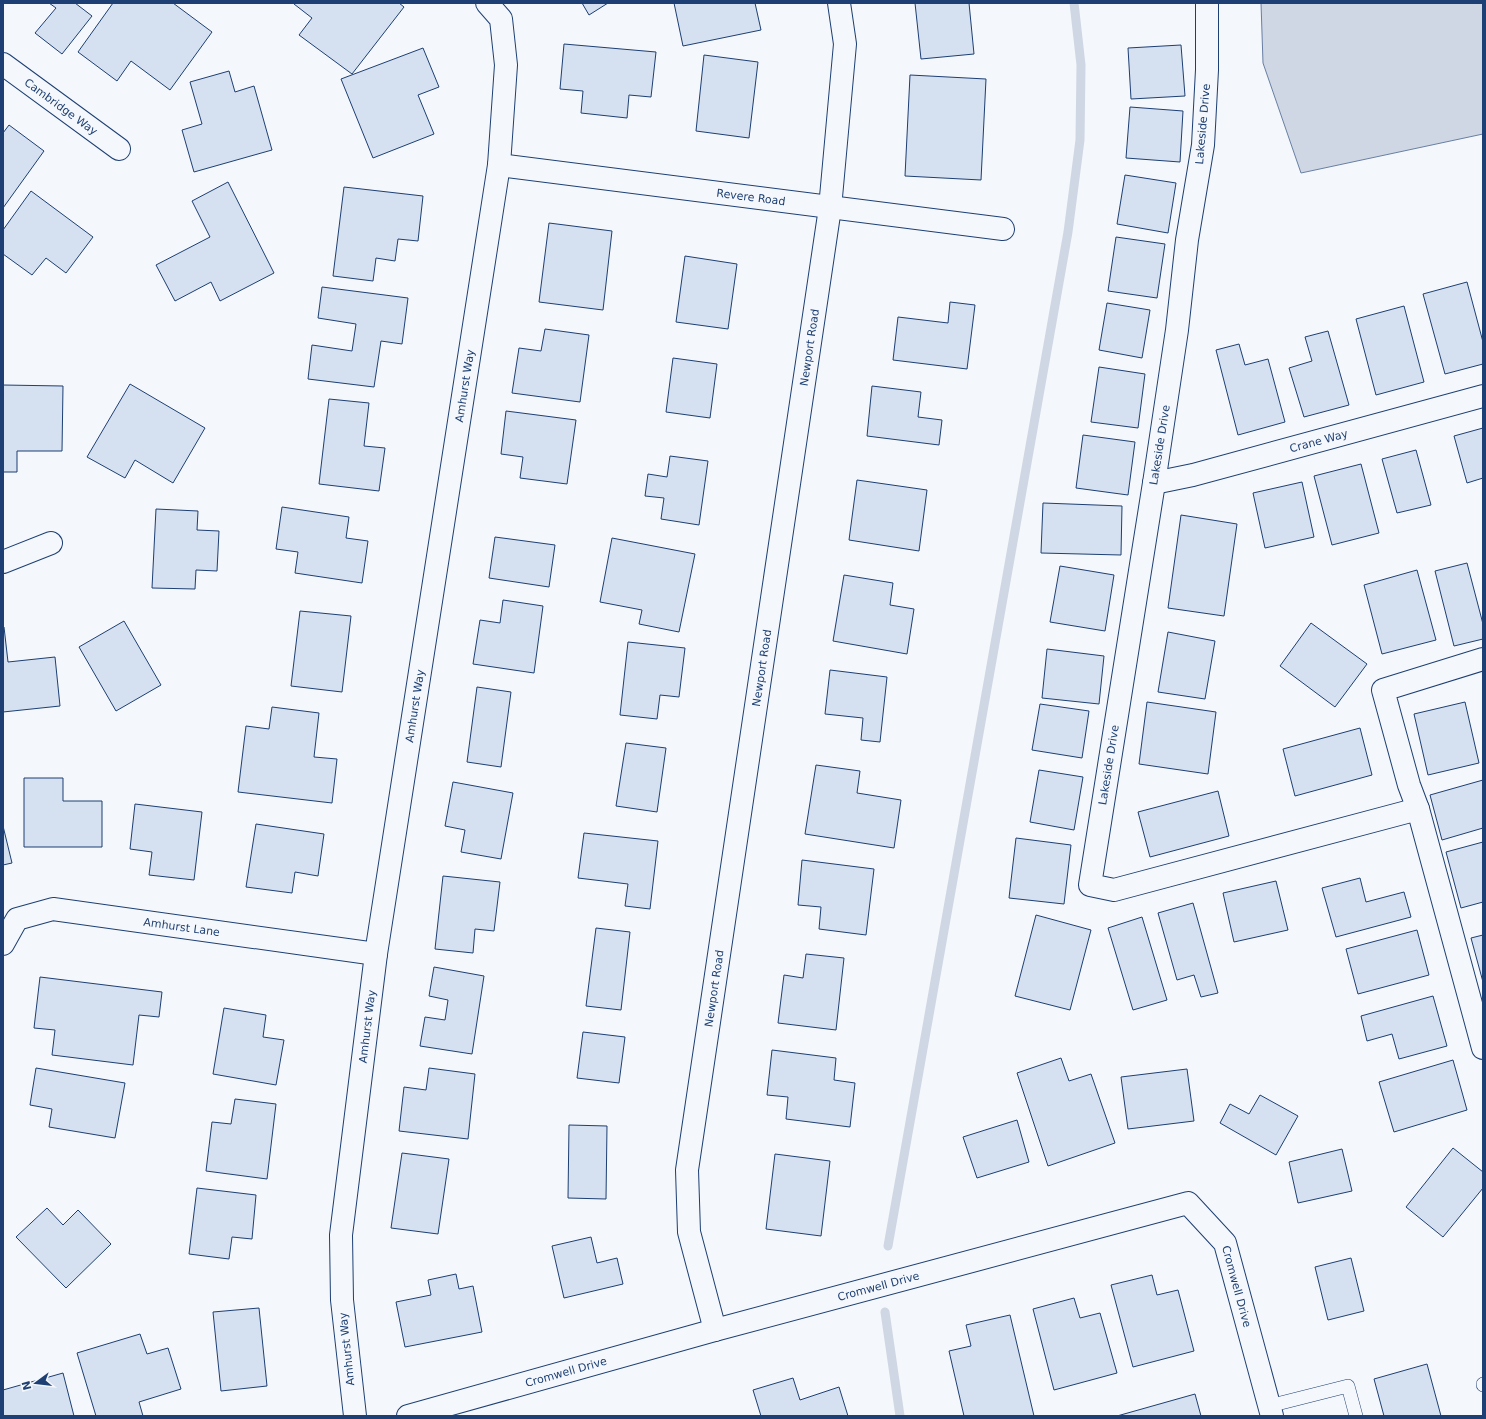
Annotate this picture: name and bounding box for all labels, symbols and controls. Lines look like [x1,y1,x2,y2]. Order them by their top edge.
street label: Cambridge Way [22,75,101,138]
street label: Lakeside Drive [1193,83,1213,165]
street label: Revere Road [716,186,786,208]
street label: Newport Road [797,308,821,387]
street label: Amhurst Way [452,348,477,423]
street label: Lakeside Drive [1147,404,1173,486]
street label: Crane Way [1288,427,1350,455]
street label: Newport Road [749,629,774,707]
street label: Amhurst Way [403,668,427,743]
street label: Lakeside Drive [1096,724,1122,806]
street label: Amhurst Lane [143,915,221,939]
street label: Newport Road [702,949,726,1028]
street label: Amhurst Way [356,988,378,1064]
street label: Cromwell Drive [1219,1244,1254,1329]
street label: Cromwell Drive [836,1269,921,1303]
street label: Amhurst Way [337,1311,357,1386]
street label: Cromwell Drive [524,1354,608,1389]
north arrow [16,1363,56,1403]
text: N [19,1379,34,1392]

